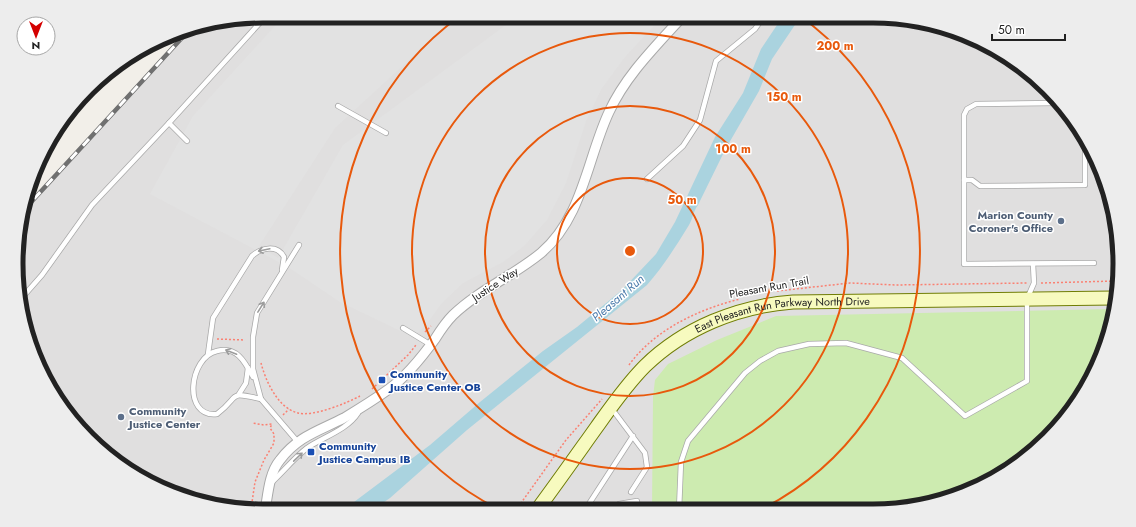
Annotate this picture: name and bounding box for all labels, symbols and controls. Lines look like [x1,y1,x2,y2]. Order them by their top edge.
north arrow [16,16,56,56]
scale bar [992,16,1065,42]
text: 50 m [998,21,1025,39]
text: 200 m [816,37,854,55]
text: N [32,38,40,54]
text: 150 m [766,88,802,106]
text: 100 m [715,140,751,158]
text: 50 m [667,191,697,209]
place label: Marion County Coroner's Office [969,207,1053,236]
marker: Marion County Coroner's Office [1056,216,1066,226]
centre of rings [623,244,637,258]
one-way arrow [258,246,271,254]
street label: Justice Way [467,263,521,306]
water label: Pleasant Run [588,270,648,326]
street label: Pleasant Run Trail [728,272,810,302]
street label: East Pleasant Run Parkway North Drive [692,293,870,337]
one-way arrow [257,302,265,313]
one-way arrow [226,348,238,356]
place label: Community Justice Center OB [388,366,481,395]
marker: Community Justice Center OB [377,375,387,385]
place label: Community Justice Center [127,403,201,432]
marker: Community Justice Center [116,412,126,422]
place label: Community Justice Campus IB [317,438,410,467]
marker: Community Justice Campus IB [306,447,316,457]
one-way arrow [293,452,303,462]

